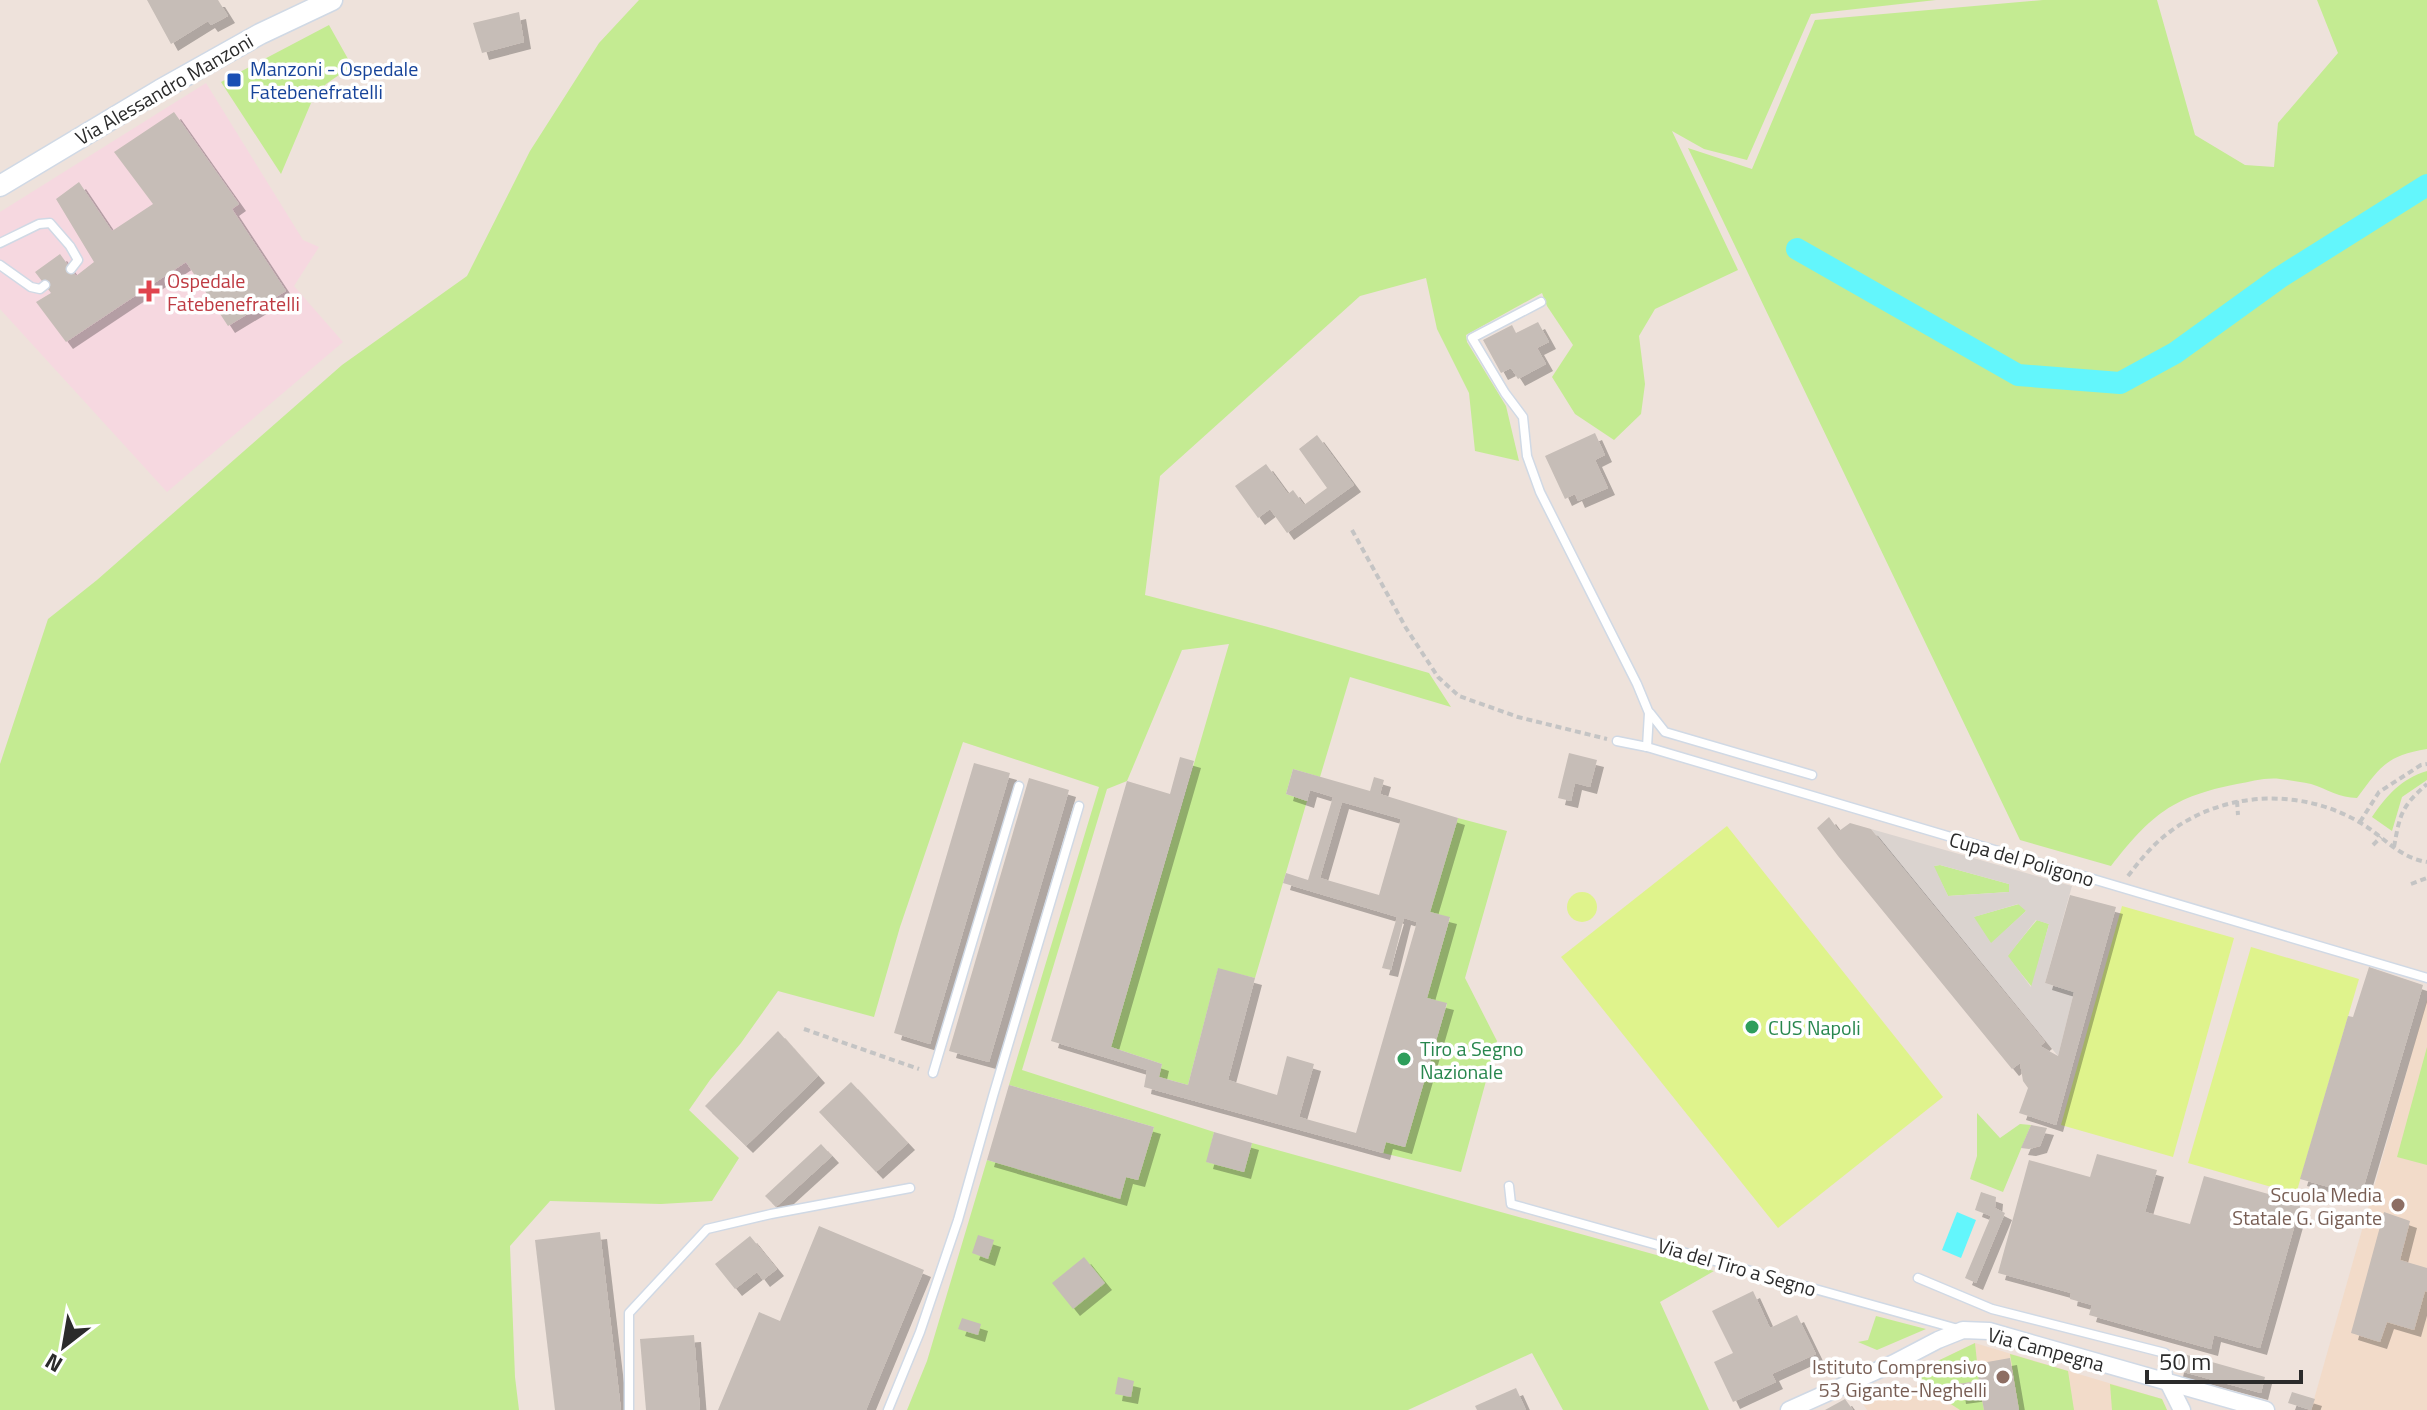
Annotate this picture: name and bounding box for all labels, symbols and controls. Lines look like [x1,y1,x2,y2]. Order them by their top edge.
street label: Via Alessandro Manzoni [69,25,259,153]
place label: Manzoni - Ospedale Fatebenefratelli [250,53,418,107]
marker: Manzoni - Ospedale Fatebenefratelli [225,71,243,89]
place label: Ospedale Fatebenefratelli [167,265,300,319]
marker: Ospedale Fatebenefratelli [138,280,160,302]
street label: Cupa del Poligono [1946,824,2098,894]
place label: CUS Napoli [1768,1012,1861,1043]
marker: CUS Napoli [1743,1018,1761,1036]
place label: Tiro a Segno Nazionale [1420,1033,1524,1087]
marker: Tiro a Segno Nazionale [1395,1050,1413,1068]
place label: Scuola Media Statale G. Gigante [2232,1179,2382,1233]
marker: Scuola Media Statale G. Gigante [2389,1196,2407,1214]
street label: Via del Tiro a Segno [1654,1230,1820,1304]
north arrow [24,1306,104,1386]
street label: Via Campegna [1984,1319,2108,1379]
scale bar [2147,1334,2301,1384]
text: 50 m [2159,1343,2211,1379]
text: N [38,1345,69,1382]
place label: Istituto Comprensivo 53 Gigante-Neghelli [1812,1351,1987,1405]
marker: Istituto Comprensivo 53 Gigante-Neghelli [1994,1368,2012,1386]

